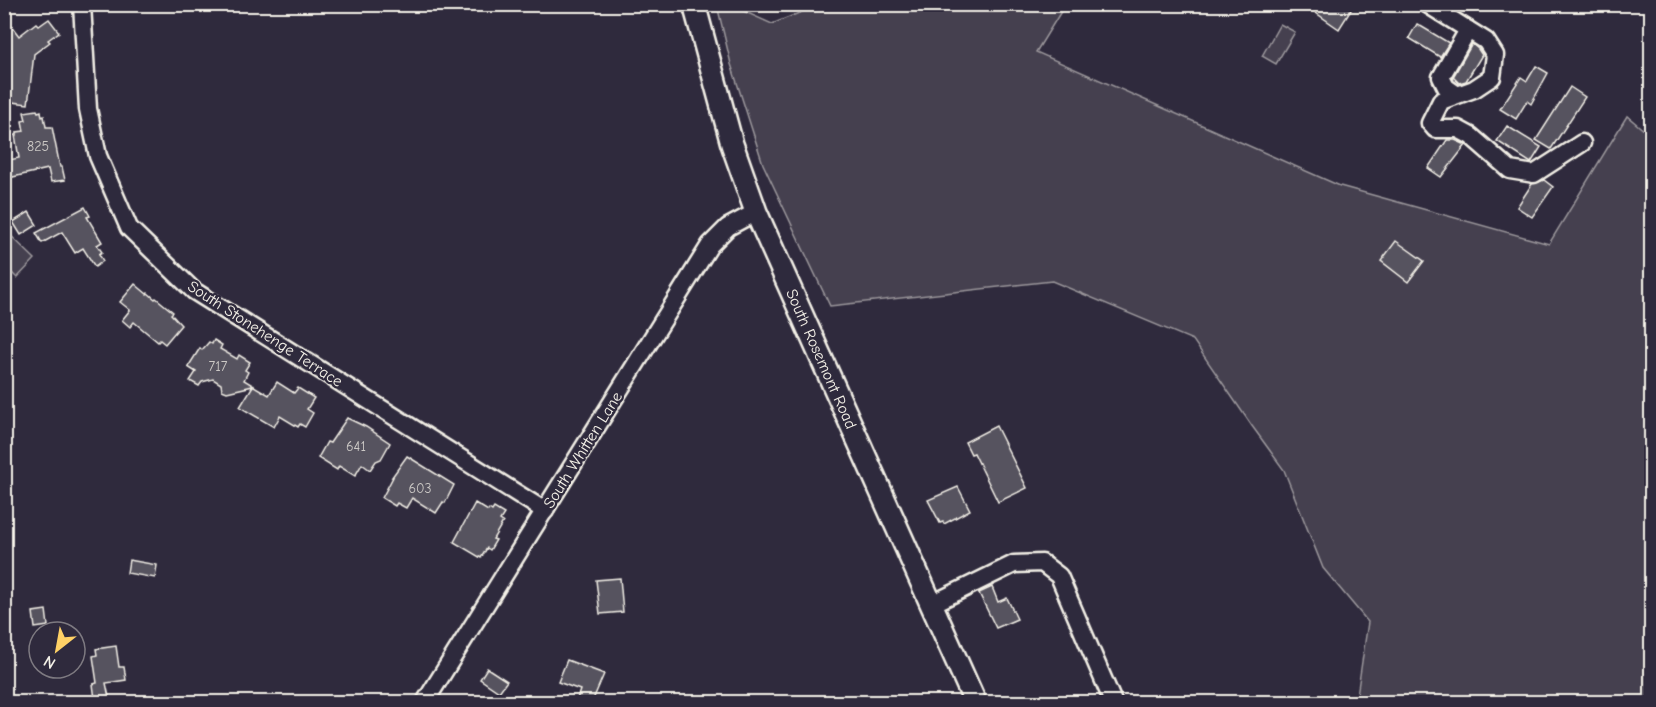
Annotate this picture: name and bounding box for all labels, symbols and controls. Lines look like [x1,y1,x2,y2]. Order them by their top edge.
house number: 825 [27,138,49,155]
street label: South Stonehenge Terrace [184,277,346,391]
street label: South Rosemont Road [782,286,860,432]
house number: 717 [209,358,228,375]
street label: South Whitten Lane [540,388,626,512]
house number: 641 [346,438,366,455]
house number: 603 [408,480,432,497]
north arrow [27,620,87,680]
text: N [41,652,59,672]

